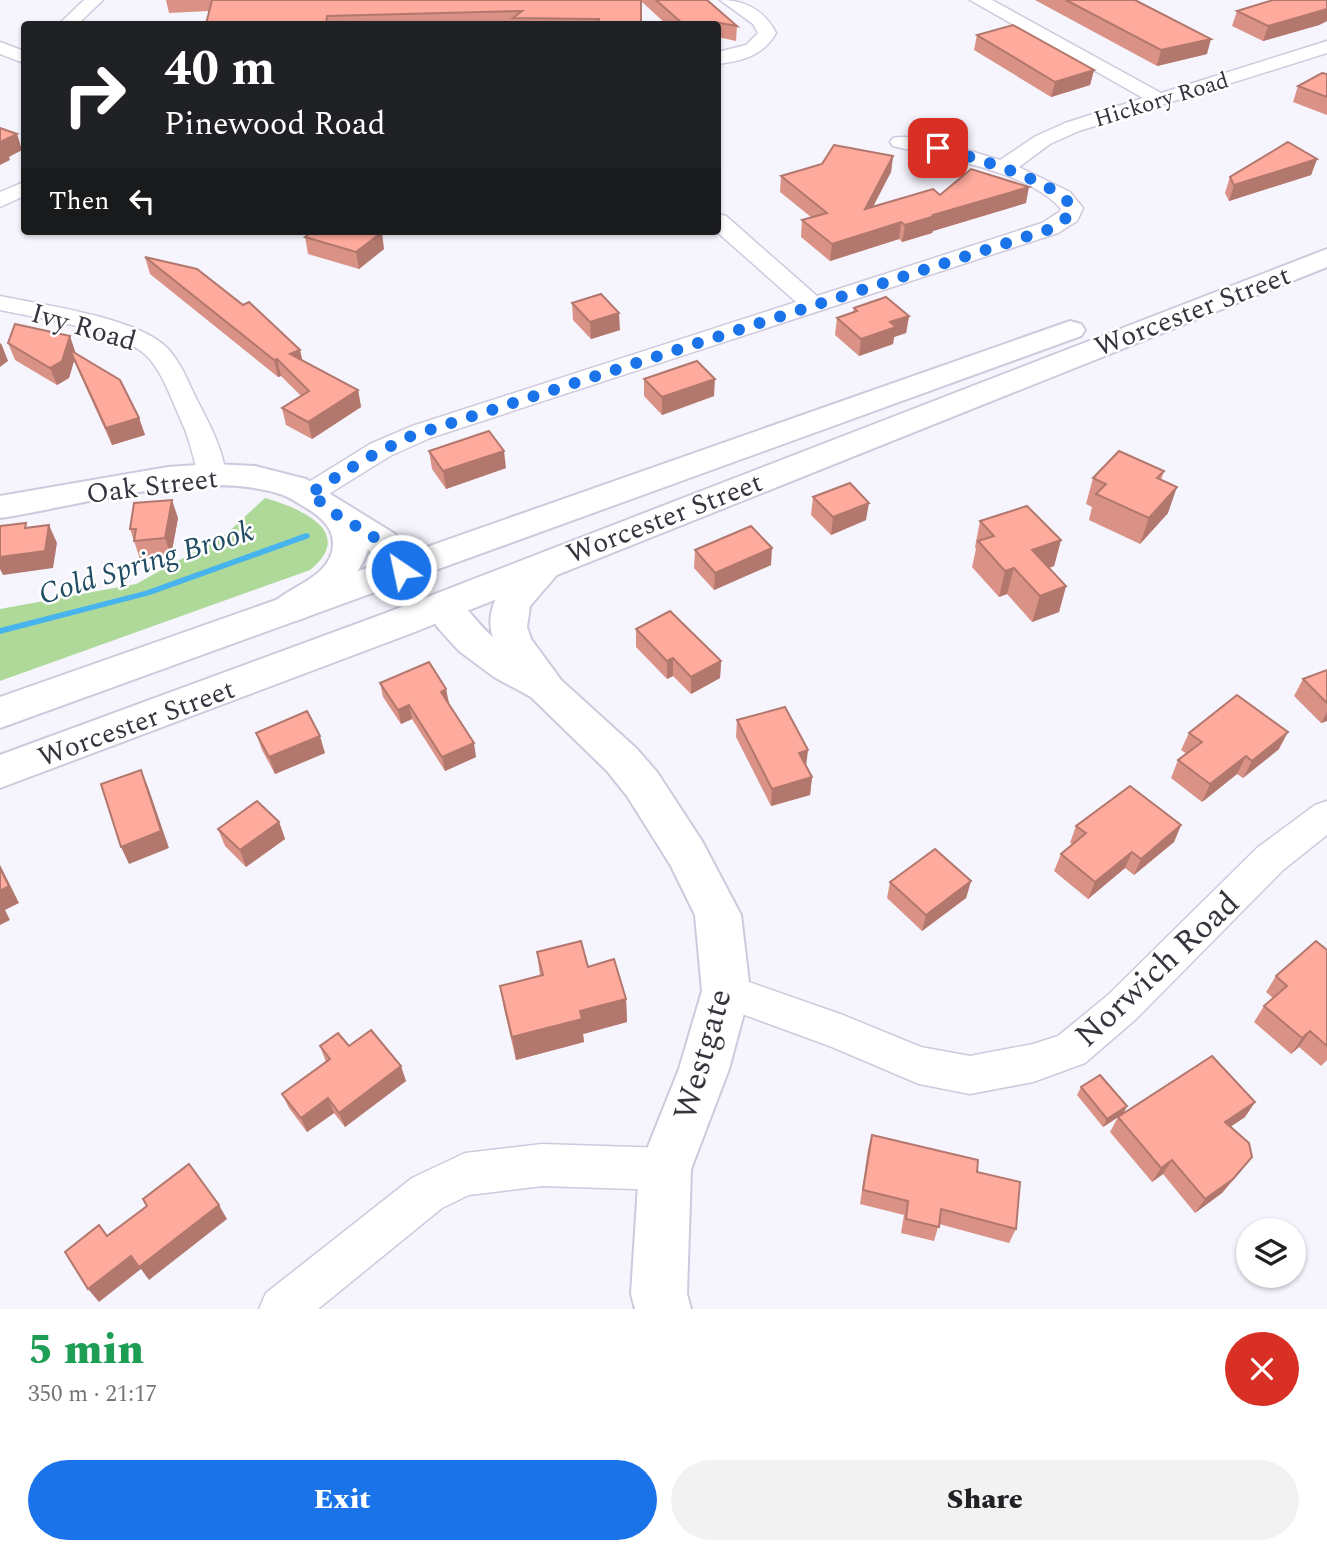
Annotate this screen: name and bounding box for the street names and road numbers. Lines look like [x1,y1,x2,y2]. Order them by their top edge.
street label: Hickory Road [1090,63,1233,138]
street label: Worcester Street [1088,254,1297,369]
street label: Ivy Road [26,292,141,363]
street label: Oak Street [84,457,221,516]
street label: Worcester Street [560,461,769,576]
street label: Worcester Street [32,668,241,779]
street label: Norwich Road [1063,880,1251,1059]
street label: Westgate [660,983,746,1126]

